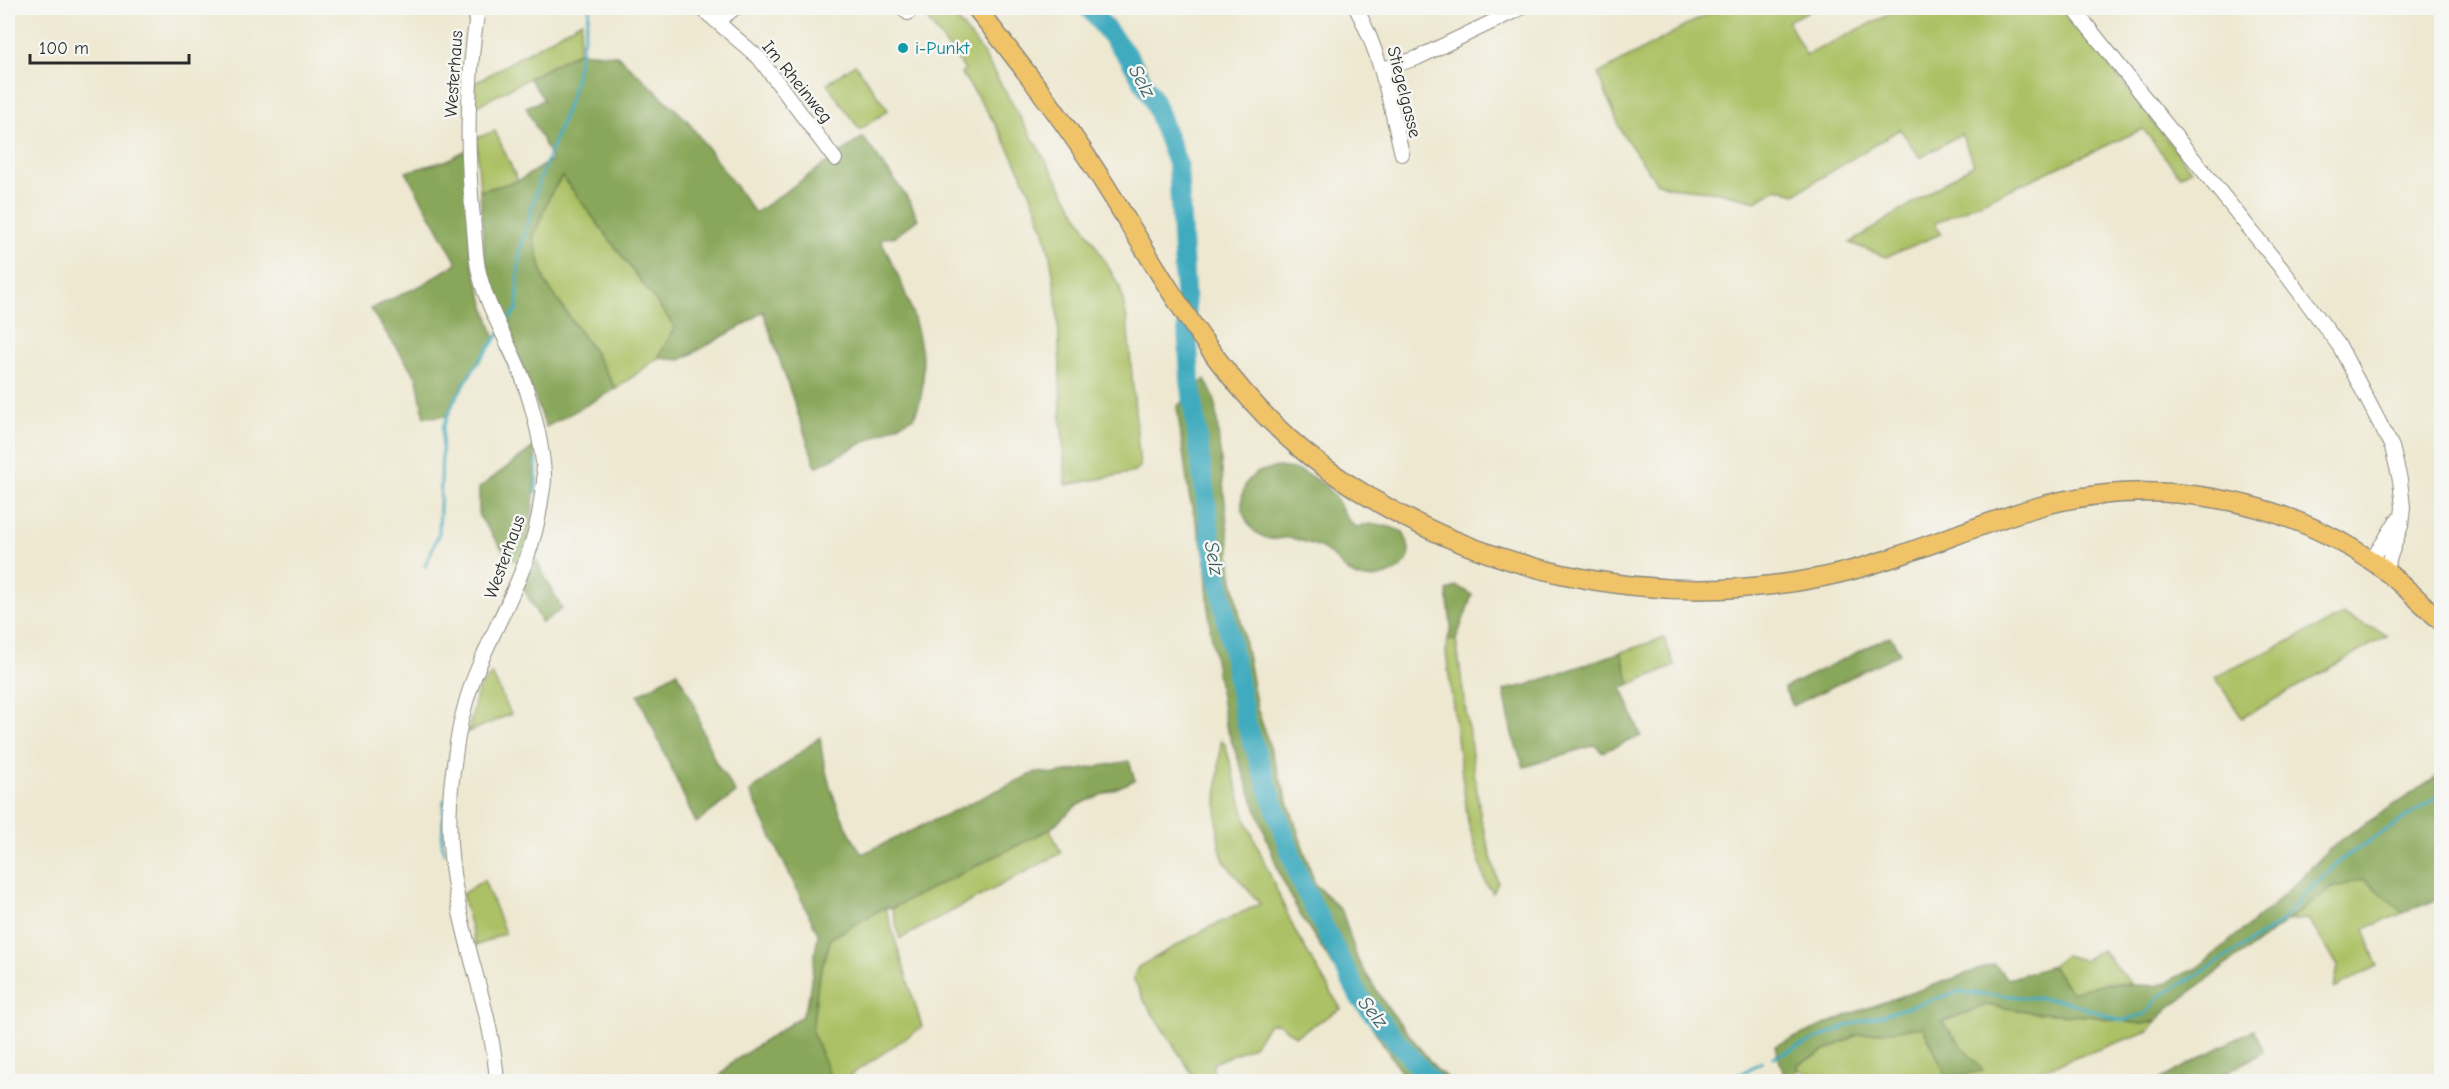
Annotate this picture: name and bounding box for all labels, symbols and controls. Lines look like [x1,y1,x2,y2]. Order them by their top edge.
scale bar [30,27,189,65]
street label: Westerhaus [440,30,468,118]
street label: Im Rheinweg [757,36,837,128]
text: 100 m [39,38,89,59]
place label: i-Punkt [915,38,970,59]
marker: i-Punkt [896,41,910,55]
street label: Stiegelgasse [1383,44,1425,140]
water label: Selz [1124,61,1161,102]
street label: Westerhaus [480,512,530,602]
water label: Selz [1199,539,1229,577]
water label: Selz [1353,992,1393,1033]

